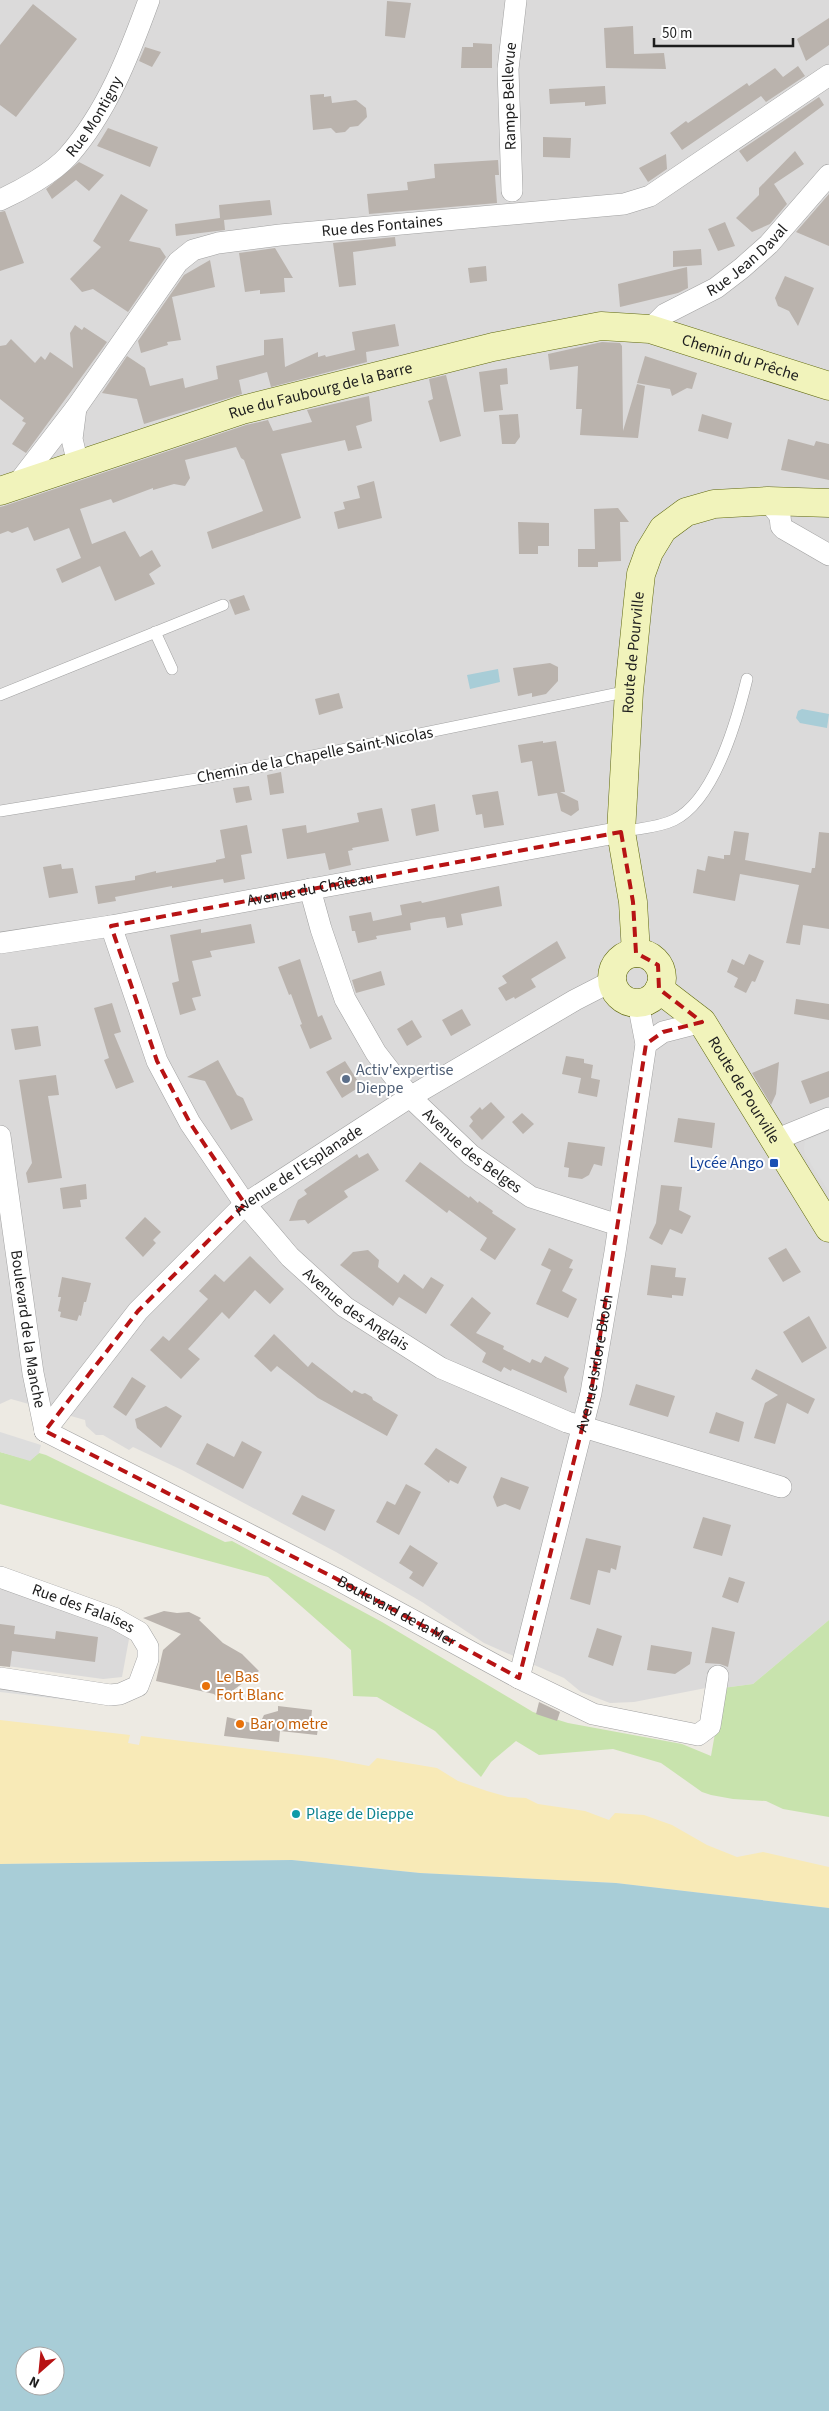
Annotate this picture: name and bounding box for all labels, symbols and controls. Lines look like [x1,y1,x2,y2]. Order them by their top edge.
scale bar [654,15,793,47]
text: 50 m [662,23,692,44]
street label: Rampe Bellevue [497,41,522,150]
street label: Rue Montigny [61,72,128,162]
street label: Rue des Fontaines [321,209,444,242]
street label: Rue Jean Daval [703,219,793,302]
street label: Chemin du Prêche [679,329,802,387]
street label: Rue du Faubourg de la Barre [226,357,415,425]
street label: Route de Pourville [617,590,650,714]
street label: Chemin de la Chapelle Saint-Nicolas [195,721,435,789]
street label: Avenue du Château [245,867,376,912]
street label: Route de Pourville [702,1032,785,1148]
place label: Activ'expertise Dieppe [356,1059,454,1099]
marker: Activ'expertise Dieppe [340,1073,352,1085]
street label: Avenue des Belges [418,1104,527,1199]
street label: Avenue de l'Esplanade [228,1120,367,1221]
place label: Lycée Ango [689,1152,764,1174]
marker: Lycée Ango [768,1157,780,1169]
street label: Boulevard de la Manche [5,1249,51,1410]
street label: Avenue des Anglais [298,1263,414,1356]
street label: Avenue Isidore Bloch [571,1293,619,1434]
street label: Boulevard de la Mer [333,1570,460,1653]
street label: Rue des Falaises [29,1578,139,1639]
place label: Le Bas Fort Blanc [216,1666,284,1706]
marker: Le Bas Fort Blanc [200,1680,212,1692]
place label: Bar o metre [250,1713,328,1735]
marker: Bar o metre [234,1718,246,1730]
place label: Plage de Dieppe [306,1803,414,1825]
marker: Plage de Dieppe [290,1808,302,1820]
north arrow [15,2346,65,2396]
text: N [26,2371,43,2393]

